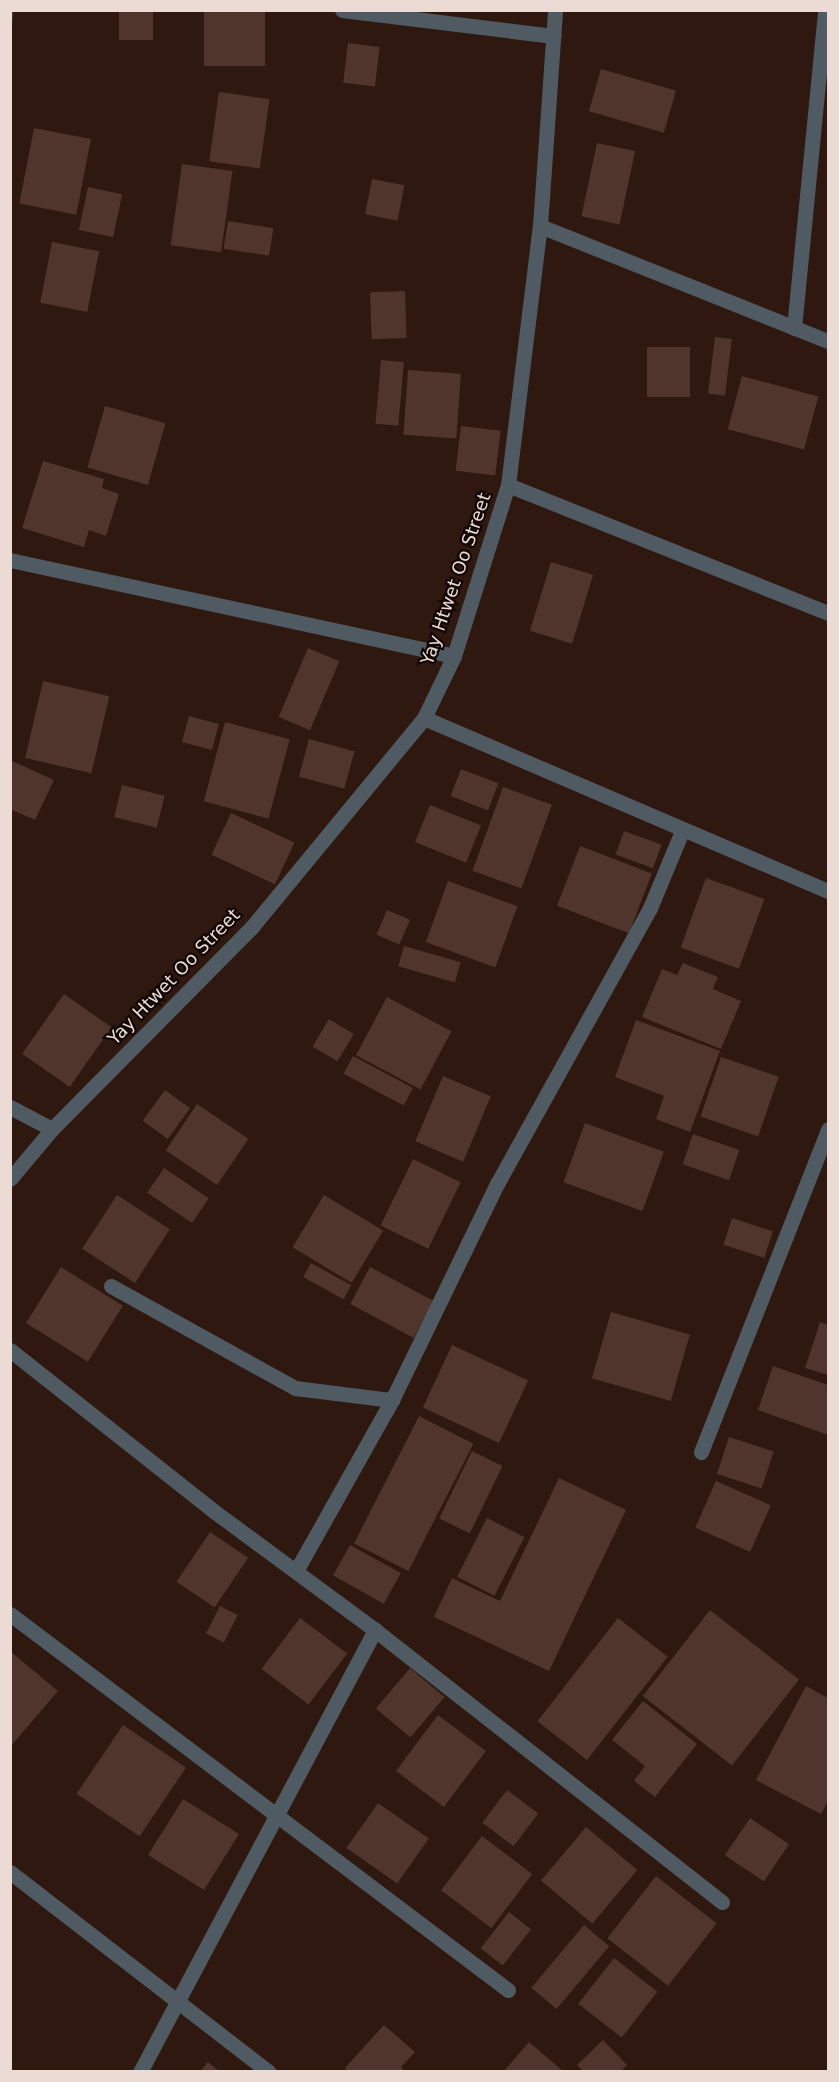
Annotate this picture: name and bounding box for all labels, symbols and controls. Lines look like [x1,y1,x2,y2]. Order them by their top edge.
street label: Yay Htwet Oo Street [416,490,496,668]
street label: Yay Htwet Oo Street [103,905,245,1049]

